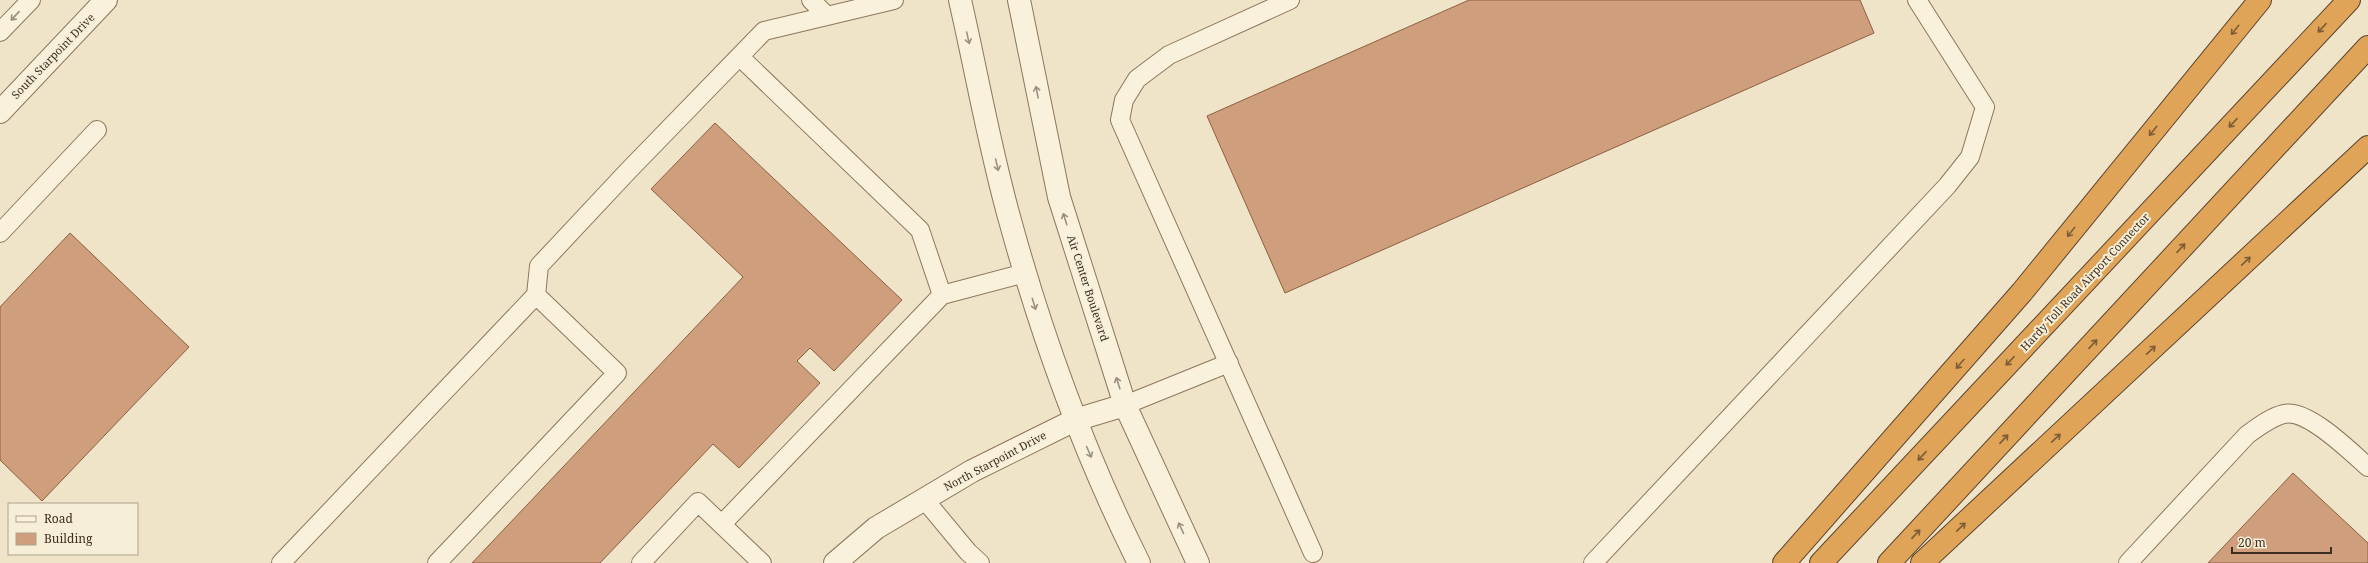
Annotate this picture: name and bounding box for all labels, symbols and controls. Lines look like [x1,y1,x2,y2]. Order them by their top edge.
street label: South Starpoint Drive [8,9,98,102]
one-way arrow [10,11,20,21]
one-way arrow [2318,23,2327,34]
one-way arrow [2231,25,2239,36]
one-way arrow [965,31,973,44]
one-way arrow [1033,86,1041,99]
one-way arrow [2229,118,2238,128]
one-way arrow [2149,126,2157,137]
one-way arrow [994,158,1002,171]
street label: Hardy Toll Road Airport Connector [2017,209,2153,354]
one-way arrow [1061,214,1069,226]
one-way arrow [2067,227,2076,237]
street label: Air Center Boulevard [1064,233,1113,343]
one-way arrow [2176,244,2185,254]
one-way arrow [2241,256,2251,266]
one-way arrow [1031,297,1038,310]
one-way arrow [2088,339,2097,349]
one-way arrow [2146,345,2156,354]
one-way arrow [2006,356,2015,366]
one-way arrow [1956,358,1965,369]
one-way arrow [1114,377,1121,390]
street label: North Starpoint Drive [941,427,1049,494]
one-way arrow [2051,433,2061,443]
one-way arrow [2000,434,2009,444]
one-way arrow [1086,446,1093,458]
one-way arrow [1917,451,1926,461]
legend [8,503,138,555]
text: Road [44,510,74,527]
one-way arrow [1177,522,1184,534]
one-way arrow [1956,522,1966,532]
scale bar [2232,529,2331,555]
text: Building [44,530,93,547]
one-way arrow [1911,530,1920,540]
text: 20 m [2238,534,2266,551]

